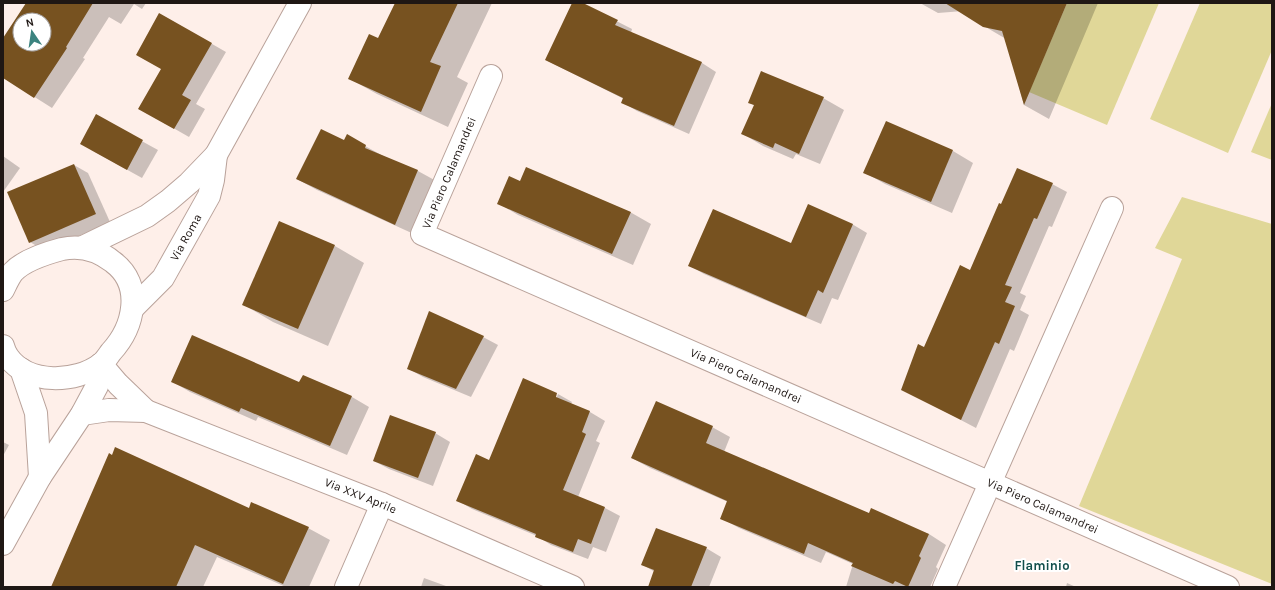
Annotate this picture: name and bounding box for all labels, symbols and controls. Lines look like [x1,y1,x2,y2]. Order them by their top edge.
north arrow [12,12,52,52]
text: N [25,16,35,30]
street label: Via Piero Calamandrei [419,115,479,231]
street label: Via Roma [167,211,205,263]
street label: Via Piero Calamandrei [688,345,804,406]
street label: Via XXV Aprile [323,475,399,516]
street label: Via Piero Calamandrei [985,475,1101,536]
district label: Flaminio [1015,558,1070,573]

